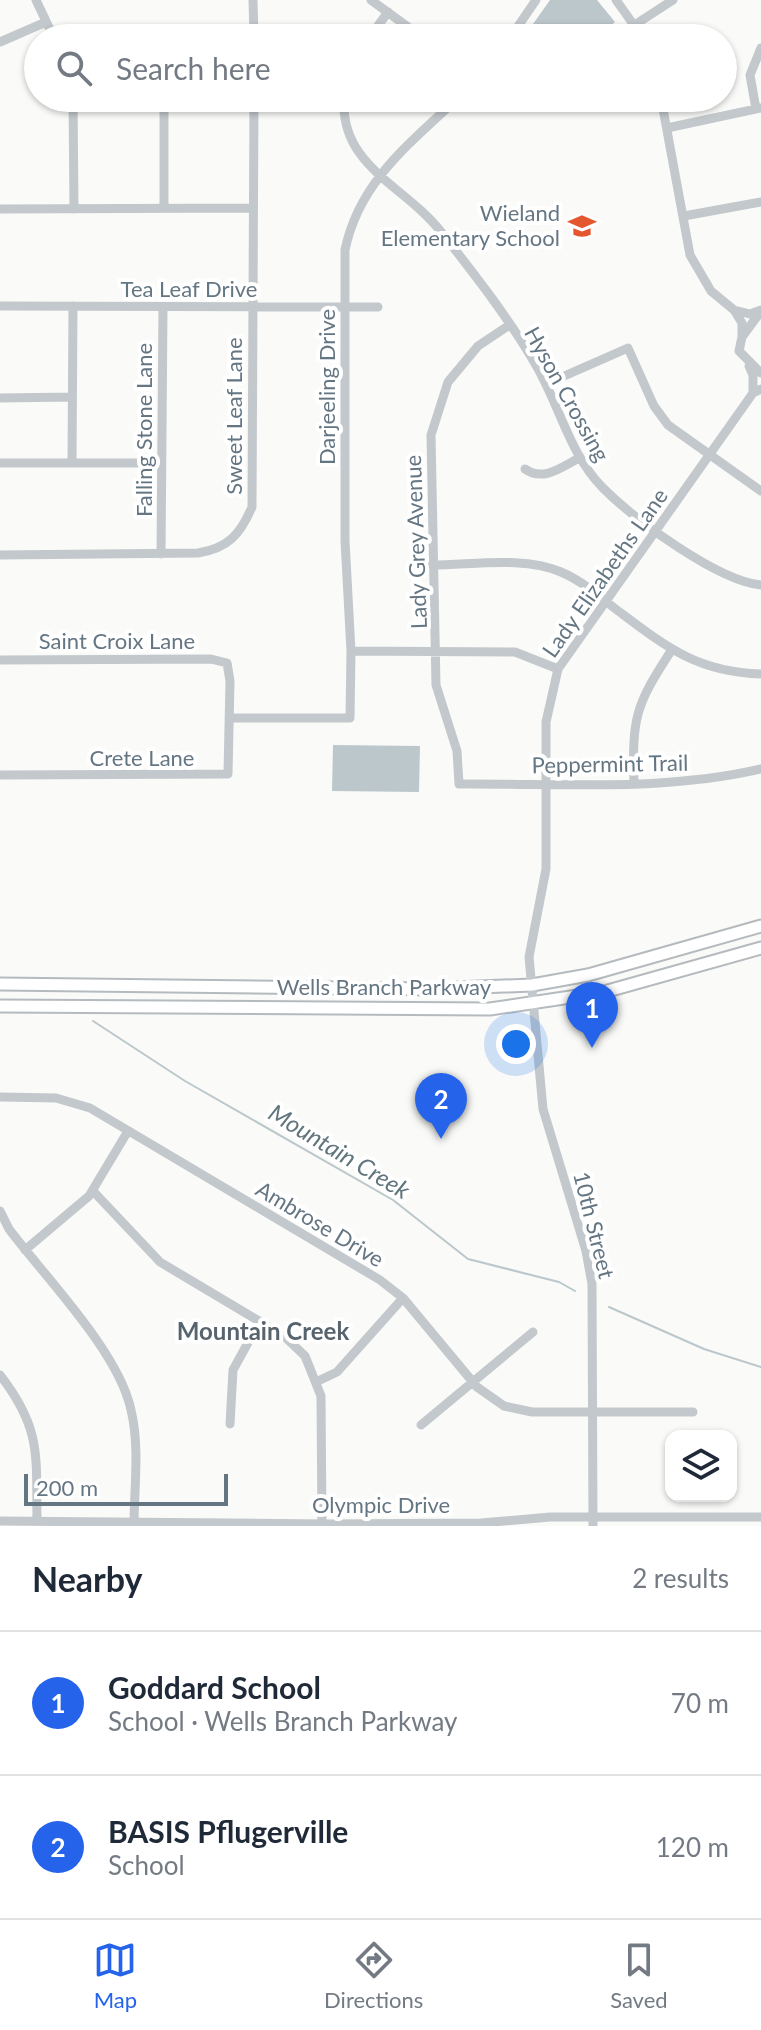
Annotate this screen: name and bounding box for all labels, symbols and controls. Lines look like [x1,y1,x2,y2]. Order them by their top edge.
search box [24,24,737,112]
icon: search [52,46,96,90]
text: Search here [116,50,271,86]
place label: Wieland Elementary School [381,199,560,251]
school or university icon: Wieland Elementary School [567,211,597,241]
street label: Tea Leaf Drive [121,275,257,302]
street label: Darjeeling Drive [313,309,340,465]
street label: Hyson Crossing [519,321,616,466]
street label: Sweet Leaf Lane [220,337,247,495]
street label: Falling Stone Lane [130,343,157,517]
street label: Lady Grey Avenue [399,454,432,630]
street label: Lady Elizabeths Lane [536,483,673,662]
street label: Saint Croix Lane [39,627,195,654]
street label: Crete Lane [90,744,194,771]
street label: Peppermint Trail [531,749,689,778]
street label: Wells Branch Parkway [277,973,492,1000]
pin: 1 [566,982,618,1048]
your location [496,1024,536,1064]
pin: 2 [415,1073,467,1139]
water label: Mountain Creek [264,1097,416,1205]
street label: 10th Street [568,1169,621,1281]
street label: Ambrose Drive [251,1175,389,1272]
district label: Mountain Creek [177,1316,349,1345]
map controls [665,1430,737,1502]
button: layers [665,1430,737,1502]
scale bar [24,1470,228,1506]
text: 200 m [36,1474,98,1501]
street label: Olympic Drive [312,1491,450,1518]
text: Nearby [32,1558,143,1599]
text: 2 results [632,1562,729,1594]
text: Goddard School [108,1669,321,1705]
text: 1 [50,1687,66,1719]
text: 70 m [671,1687,729,1719]
text: School · Wells Branch Parkway [108,1705,458,1737]
text: BASIS Pflugerville [108,1813,348,1849]
text: 2 [50,1831,66,1863]
text: 120 m [656,1831,729,1863]
text: School [108,1849,185,1881]
tab: Map [93,1938,137,2013]
tab: Directions [324,1938,423,2013]
tab: Saved [610,1938,668,2013]

